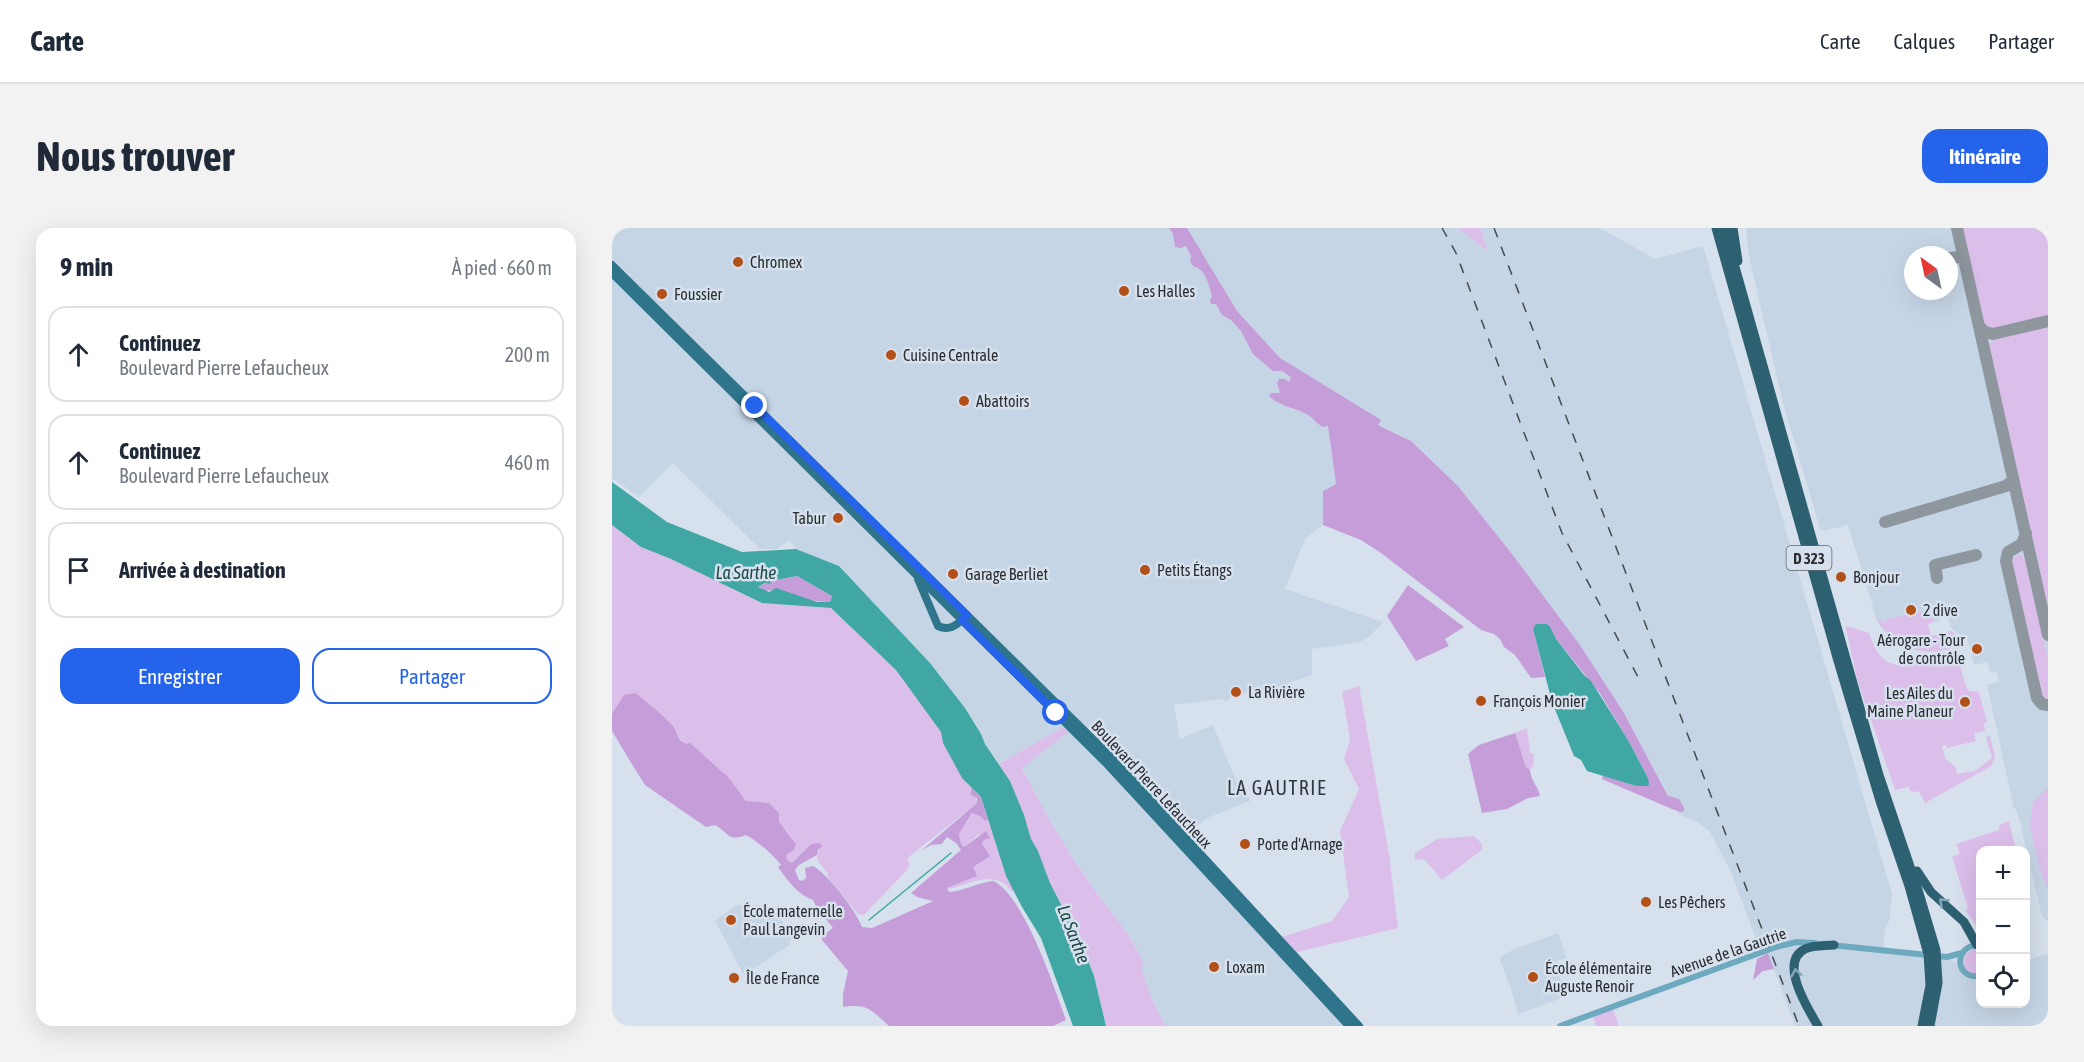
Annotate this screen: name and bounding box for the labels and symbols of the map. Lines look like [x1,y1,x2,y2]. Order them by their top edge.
north arrow [1904,246,1958,300]
place label: Chromex [750,253,803,271]
marker: Chromex [731,255,745,269]
place label: Les Halles [1136,282,1196,300]
marker: Les Halles [1117,284,1131,298]
place label: Foussier [674,285,723,303]
marker: Foussier [655,287,669,301]
place label: Cuisine Centrale [903,346,998,364]
marker: Cuisine Centrale [884,348,898,362]
route end [741,392,767,418]
place label: Abattoirs [976,392,1030,410]
marker: Abattoirs [957,394,971,408]
place label: Tabur [793,509,826,527]
marker: Tabur [831,511,845,525]
road number: D 323 [1786,546,1832,570]
place label: Petits Étangs [1157,561,1232,580]
water label: La Sarthe [716,562,776,583]
marker: Petits Étangs [1138,563,1152,577]
place label: Garage Berliet [965,565,1049,584]
marker: Garage Berliet [946,567,960,581]
place label: Bonjour [1853,568,1900,587]
marker: Bonjour [1834,570,1848,584]
place label: 2 dive [1923,601,1958,619]
marker: 2 dive [1904,603,1918,617]
place label: Aérogare - Tour de contrôle [1877,631,1965,667]
marker: Aérogare - Tour de contrôle [1970,642,1984,656]
place label: La Rivière [1248,683,1305,701]
place label: Les Ailes du Maine Planeur [1867,684,1953,720]
marker: La Rivière [1229,685,1243,699]
place label: François Monier [1493,692,1586,711]
marker: François Monier [1474,694,1488,708]
marker: Les Ailes du Maine Planeur [1958,695,1972,709]
route start [1042,699,1068,725]
street label: Boulevard Pierre Lefaucheux [1088,716,1216,852]
district label: LA GAUTRIE [1227,776,1327,799]
place label: Porte d'Arnage [1257,835,1342,854]
marker: Porte d'Arnage [1238,837,1252,851]
place label: Les Pêchers [1658,893,1726,911]
marker: Les Pêchers [1639,895,1653,909]
one-way arrow [1939,898,1950,909]
place label: École maternelle Paul Langevin [743,902,843,939]
water label: La Sarthe [1053,902,1095,966]
marker: École maternelle Paul Langevin [724,913,738,927]
street label: Avenue de la Gautrie [1668,924,1788,980]
place label: Loxam [1226,958,1265,976]
place label: École élémentaire Auguste Renoir [1545,959,1652,996]
marker: Loxam [1207,960,1221,974]
one-way arrow [1790,968,1802,978]
place label: Île de France [746,969,820,987]
marker: École élémentaire Auguste Renoir [1526,970,1540,984]
marker: Île de France [727,971,741,985]

